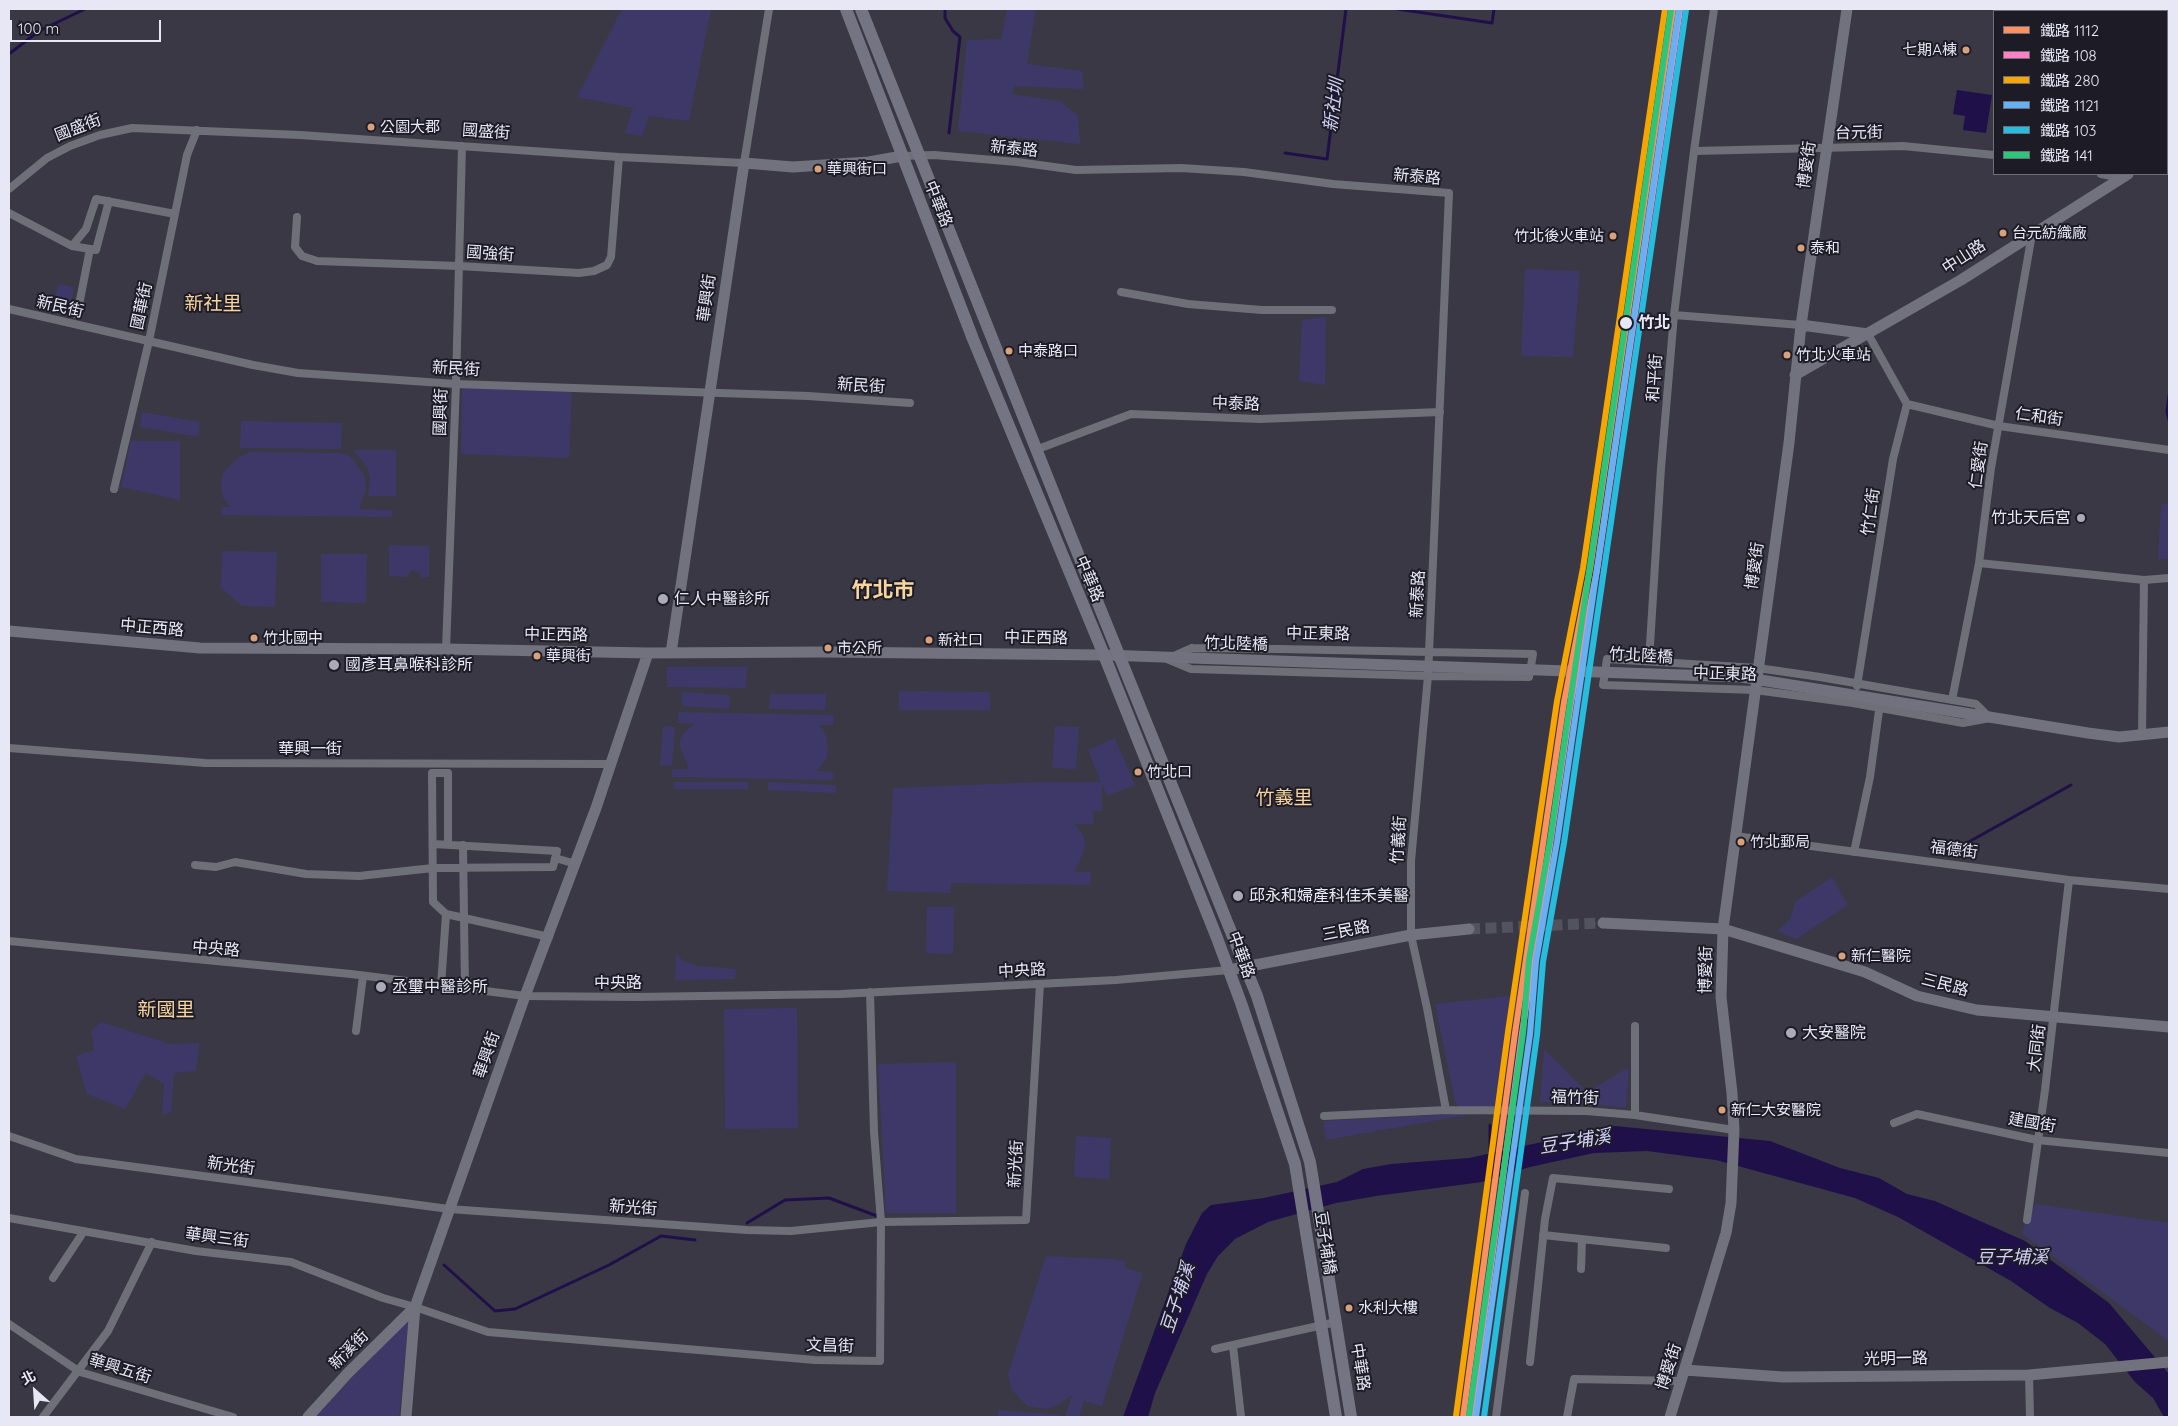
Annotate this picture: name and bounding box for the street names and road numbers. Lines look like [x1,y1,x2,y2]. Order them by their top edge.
street label: 國盛街 [52,110,104,146]
street label: 國盛街 [461,121,511,143]
street label: 台元街 [1835,123,1883,143]
street label: 新泰路 [989,137,1039,161]
street label: 博愛街 [1794,140,1820,190]
street label: 新泰路 [1392,165,1442,189]
street label: 中華路 [920,178,956,230]
street label: 中山路 [1939,236,1989,278]
street label: 國強街 [465,243,515,265]
street label: 華興街 [694,273,720,323]
street label: 國華街 [128,281,156,331]
street label: 新民街 [34,292,86,322]
street label: 和平街 [1644,353,1666,403]
street label: 新民街 [432,358,480,380]
street label: 新民街 [836,375,886,397]
street label: 國興街 [431,388,451,436]
street label: 中泰路 [1212,394,1260,414]
street label: 仁和街 [2014,404,2064,430]
street label: 仁愛街 [1966,440,1992,490]
street label: 竹仁街 [1858,487,1884,537]
street label: 博愛街 [1742,541,1768,591]
street label: 中華路 [1071,553,1107,605]
street label: 新泰路 [1407,570,1429,618]
street label: 中正西路 [119,616,185,640]
street label: 中正東路 [1286,624,1350,644]
street label: 中正西路 [524,625,588,645]
street label: 中正西路 [1004,628,1068,648]
street label: 竹北陸橋 [1204,633,1268,655]
street label: 竹北陸橋 [1609,645,1673,667]
street label: 中正東路 [1693,663,1757,685]
street label: 華興一街 [278,739,342,759]
street label: 竹義街 [1388,815,1410,865]
street label: 福德街 [1929,838,1979,862]
street label: 三民路 [1321,917,1371,945]
street label: 中華路 [1224,929,1258,981]
street label: 中央路 [191,937,241,961]
street label: 博愛街 [1696,946,1716,994]
street label: 中央路 [998,960,1046,982]
street label: 三民路 [1919,970,1971,1000]
street label: 中央路 [594,973,642,993]
street label: 大同街 [2025,1023,2049,1073]
street label: 華興街 [470,1029,504,1081]
street label: 福竹街 [1551,1088,1599,1108]
street label: 建國街 [2007,1109,2057,1137]
street label: 新光街 [1005,1140,1027,1188]
street label: 新光街 [206,1153,256,1179]
street label: 新光街 [608,1197,658,1219]
street label: 豆子埔橋 [1311,1210,1339,1276]
street label: 華興三街 [184,1225,250,1251]
street label: 新溪街 [325,1326,373,1374]
street label: 文昌街 [806,1336,854,1356]
street label: 博愛街 [1652,1341,1686,1393]
street label: 中華路 [1347,1342,1373,1392]
street label: 光明一路 [1864,1349,1928,1369]
street label: 華興五街 [87,1350,153,1388]

